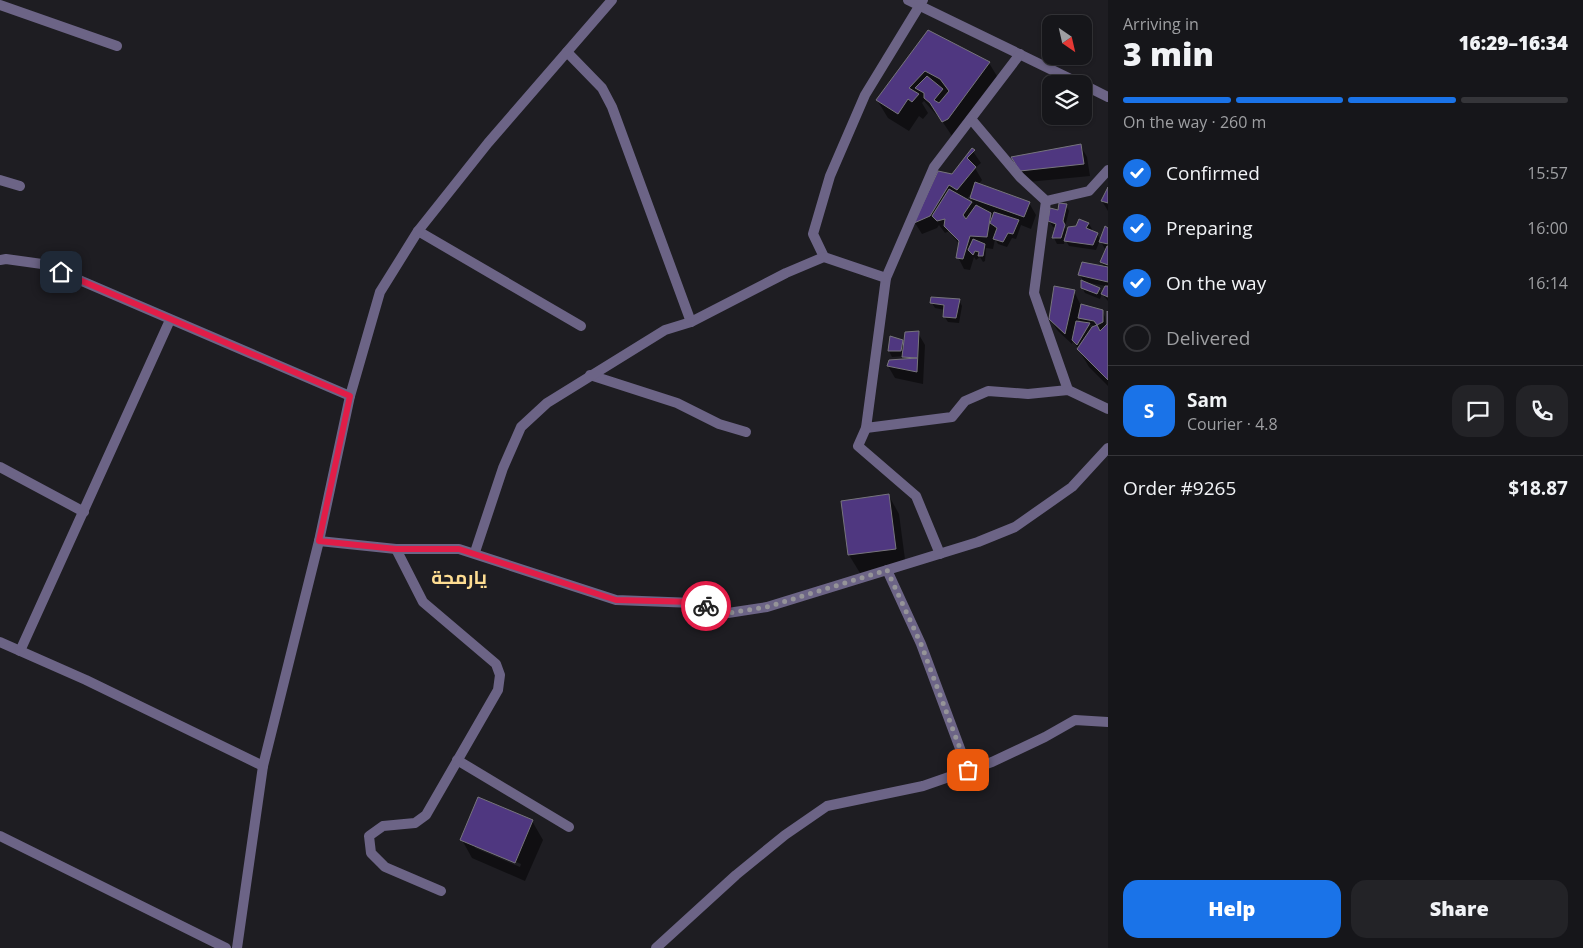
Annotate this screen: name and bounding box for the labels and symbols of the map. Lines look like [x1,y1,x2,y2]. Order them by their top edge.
north arrow [1042,15,1092,65]
pin [40,251,82,293]
district label: يارمجة [431,564,487,590]
courier [681,581,731,631]
pin [947,749,989,791]

